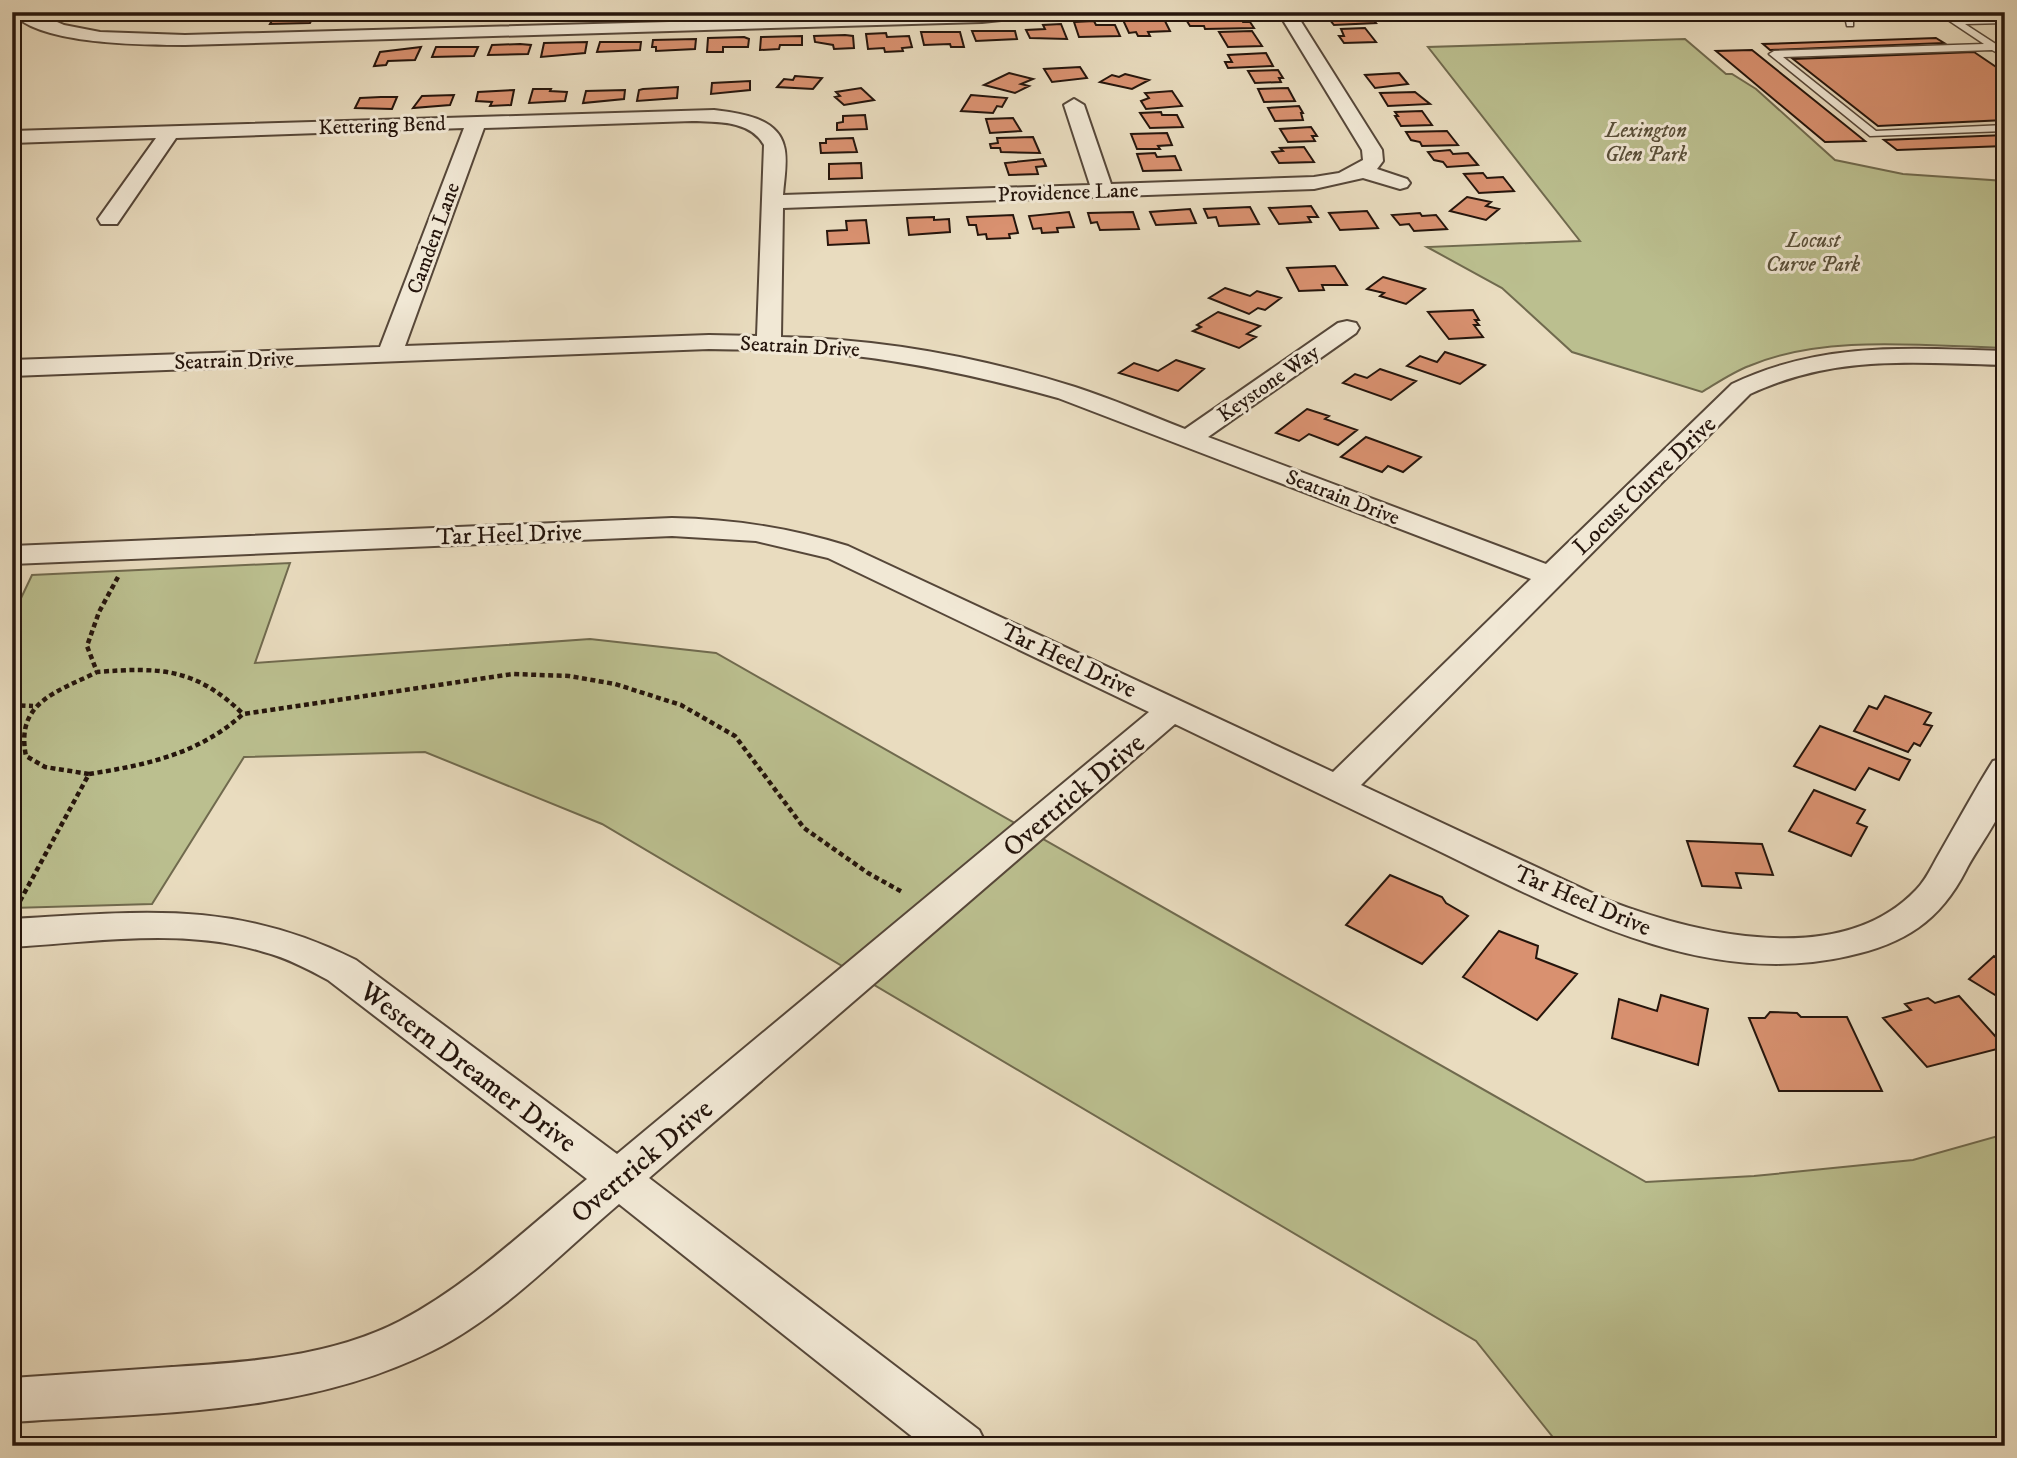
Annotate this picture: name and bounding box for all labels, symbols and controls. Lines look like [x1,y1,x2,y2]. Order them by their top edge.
street label: Kettering Bend [318,111,447,141]
park label: Lexington Glen Park [1604,118,1687,168]
street label: Providence Lane [997,178,1139,208]
street label: Camden Lane [402,179,466,298]
park label: Locust Curve Park [1766,228,1860,278]
street label: Seatrain Drive [739,331,861,363]
street label: Keystone Way [1213,339,1325,428]
street label: Seatrain Drive [174,346,295,376]
street label: Locust Curve Drive [1567,410,1723,562]
street label: Seatrain Drive [1282,464,1403,532]
street label: Tar Heel Drive [436,517,582,553]
street label: Tar Heel Drive [996,617,1141,705]
street label: Overtrick Drive [996,725,1152,865]
street label: Tar Heel Drive [1510,859,1656,943]
street label: Western Dreamer Drive [352,974,584,1160]
street label: Overtrick Drive [564,1091,720,1231]

